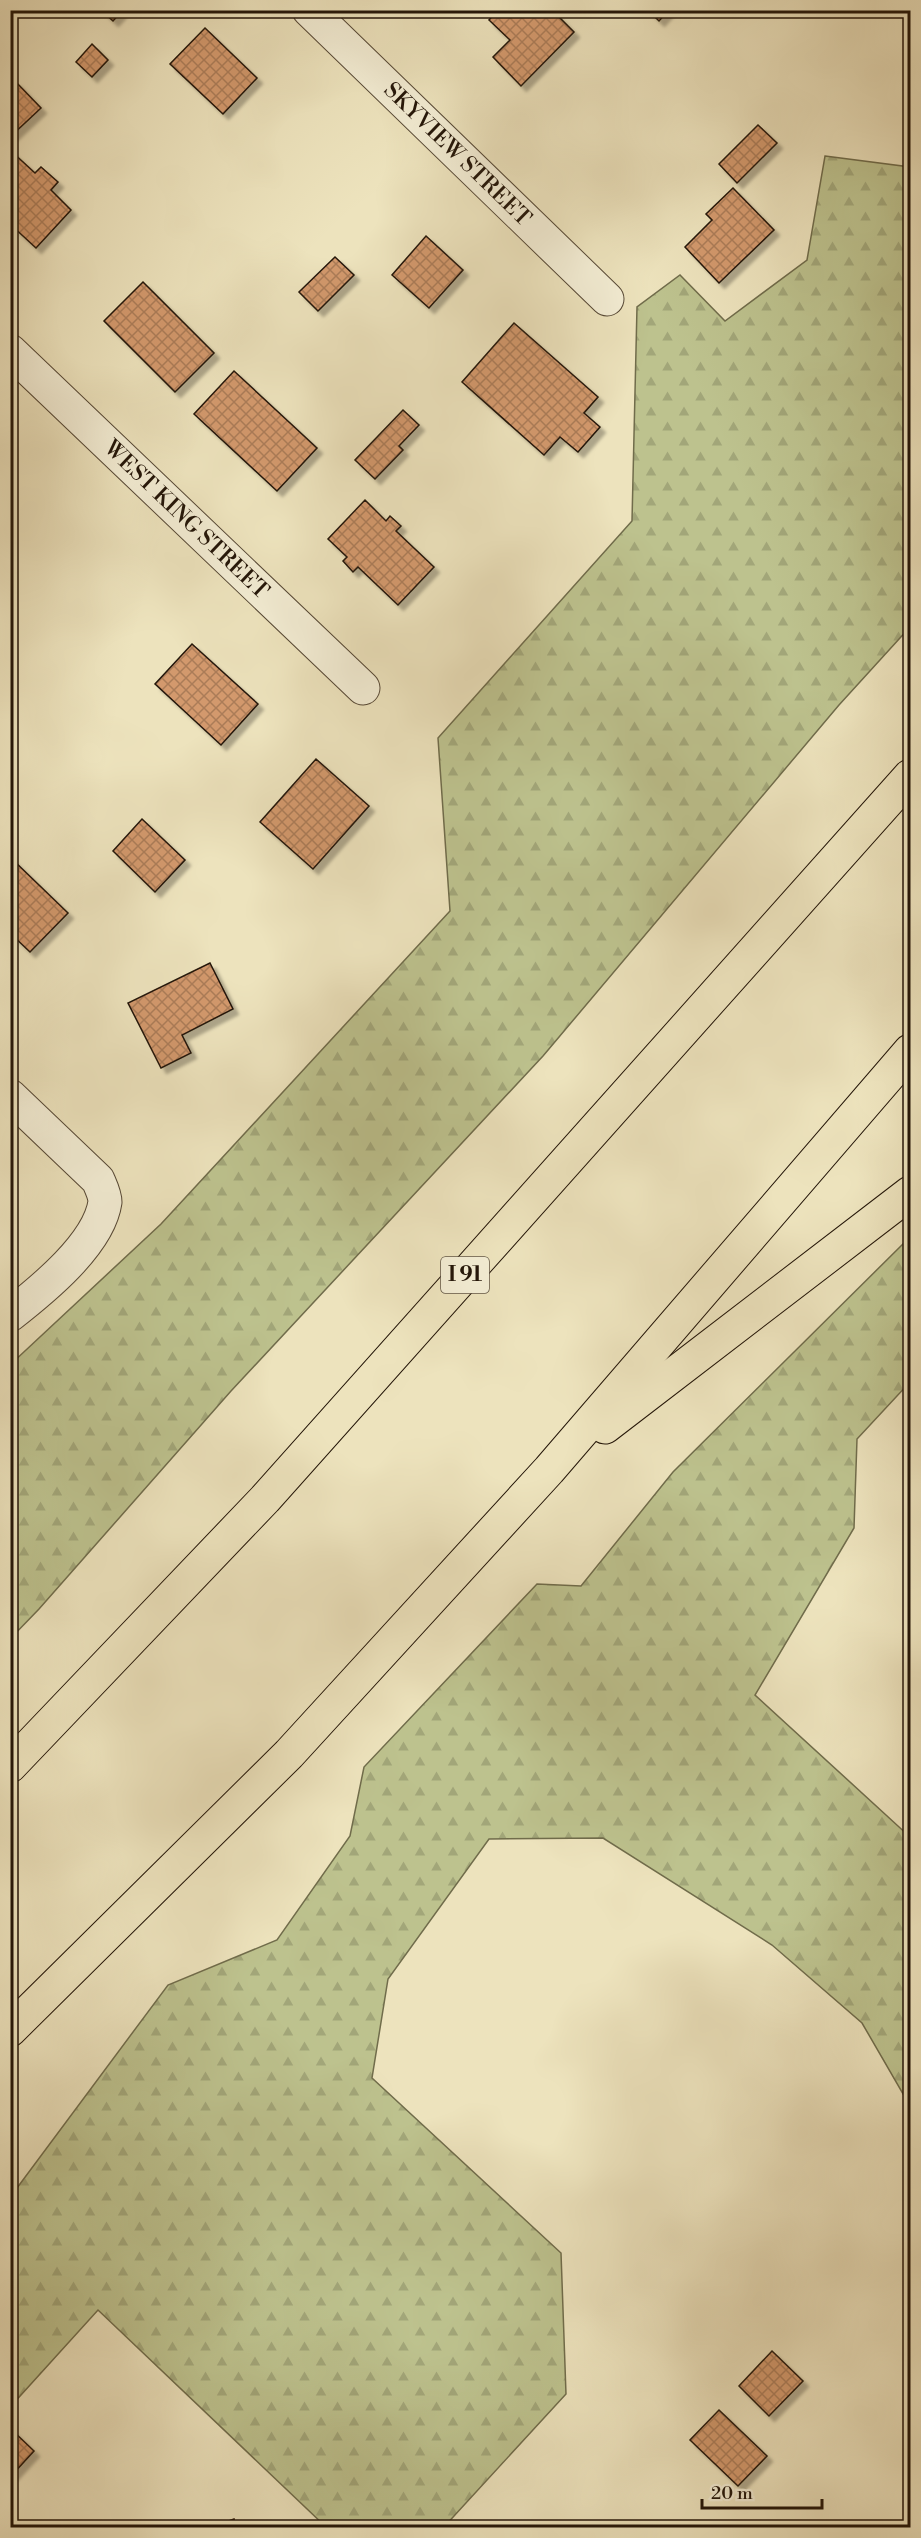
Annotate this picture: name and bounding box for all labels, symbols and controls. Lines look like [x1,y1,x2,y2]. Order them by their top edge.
street label: SKYVIEW STREET [378,77,537,232]
street label: WEST KING STREET [98,434,275,604]
road number: I 91 [441,1257,489,1293]
scale bar [702,2472,822,2510]
text: 20 m [711,2482,753,2505]

